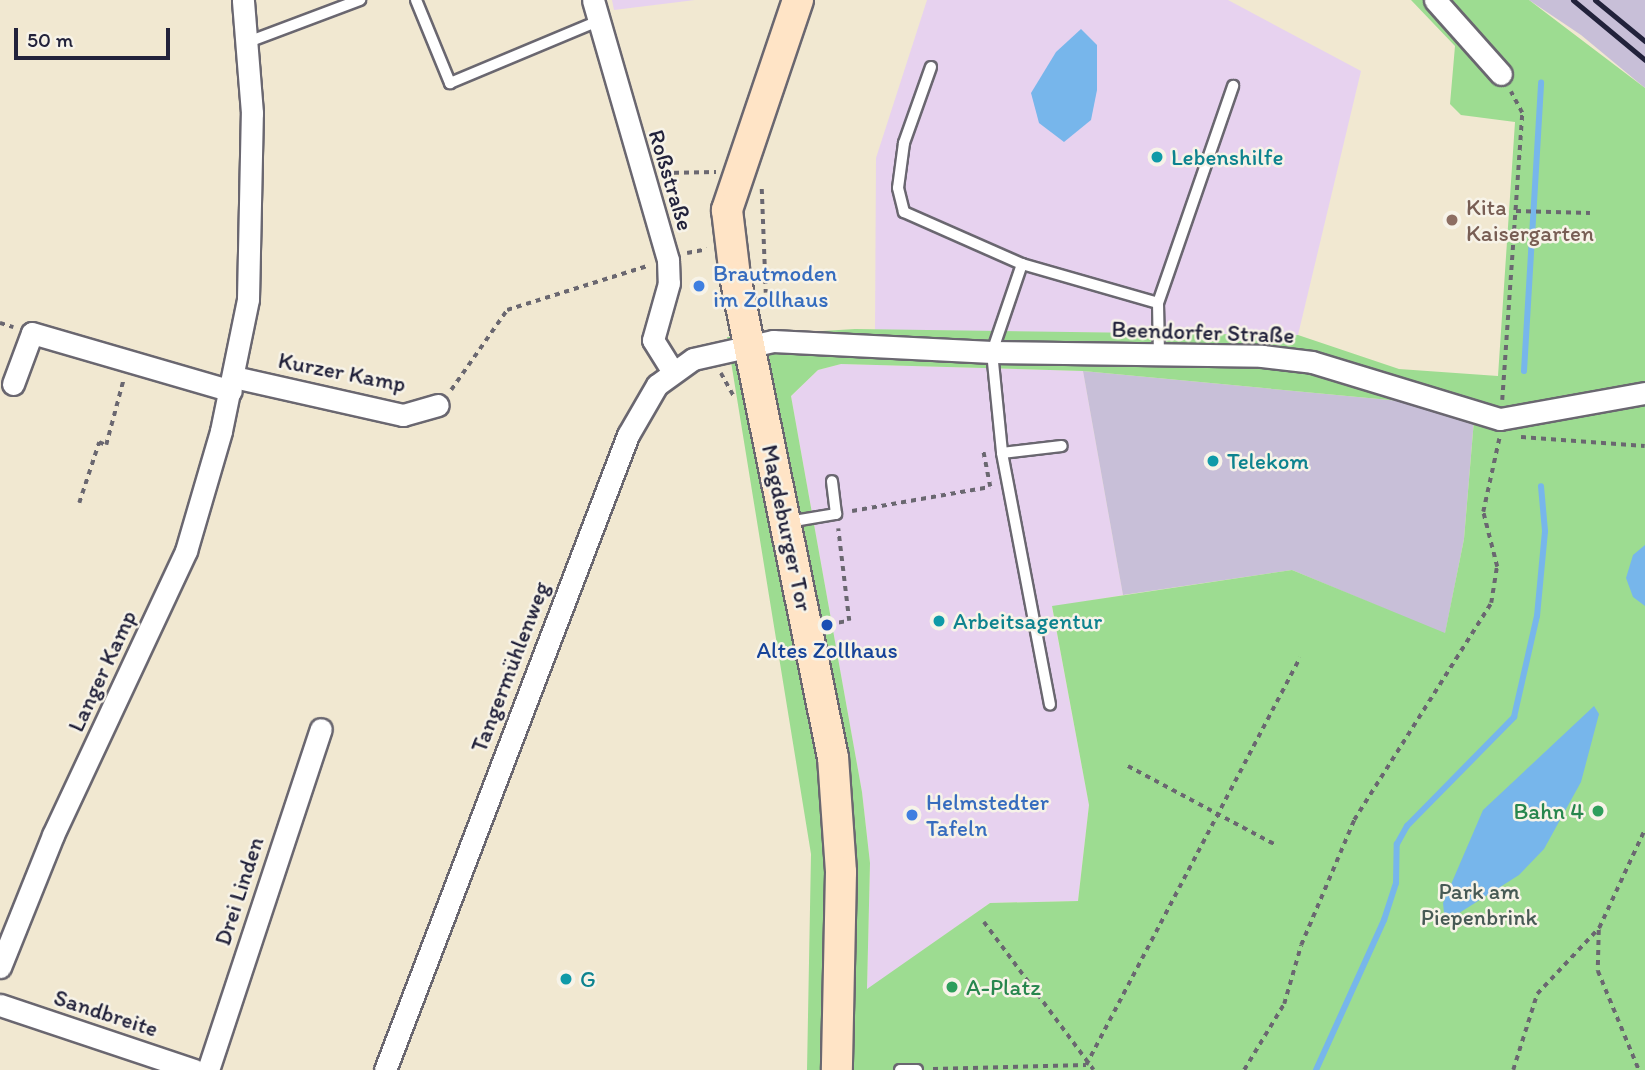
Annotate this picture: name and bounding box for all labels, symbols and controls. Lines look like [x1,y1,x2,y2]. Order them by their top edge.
scale bar [18,14,173,58]
text: 50 m [27,27,73,52]
street label: Roßstraße [643,126,699,234]
place label: Lebenshilfe [1171,143,1283,171]
marker: Lebenshilfe [1149,149,1165,165]
place label: Kita Kaisergarten [1466,193,1594,247]
marker: Kita Kaisergarten [1444,212,1460,228]
place label: Brautmoden im Zollhaus [713,259,837,313]
marker: Brautmoden im Zollhaus [691,278,707,294]
street label: Beendorfer Straße [1111,315,1295,349]
street label: Kurzer Kamp [276,346,408,398]
street label: Magdeburger Tor [756,443,818,613]
place label: Telekom [1227,447,1309,475]
marker: Telekom [1205,453,1221,469]
street label: Tangermühlenweg [465,578,555,756]
street label: Langer Kamp [62,606,142,736]
place label: Arbeitsagentur [953,607,1102,635]
marker: Arbeitsagentur [931,613,947,629]
marker: Altes Zollhaus [819,617,835,633]
place label: Altes Zollhaus [757,636,897,664]
place label: Helmstedter Tafeln [926,788,1049,842]
place label: Bahn 4 [1514,797,1584,825]
marker: Bahn 4 [1590,803,1606,819]
marker: Helmstedter Tafeln [904,807,920,823]
street label: Drei Linden [208,833,270,949]
park label: Park am Piepenbrink [1421,877,1537,931]
place label: G [580,965,596,993]
marker: G [558,971,574,987]
place label: A-Platz [966,973,1041,1001]
marker: A-Platz [944,979,960,995]
street label: Sandbreite [51,983,161,1043]

